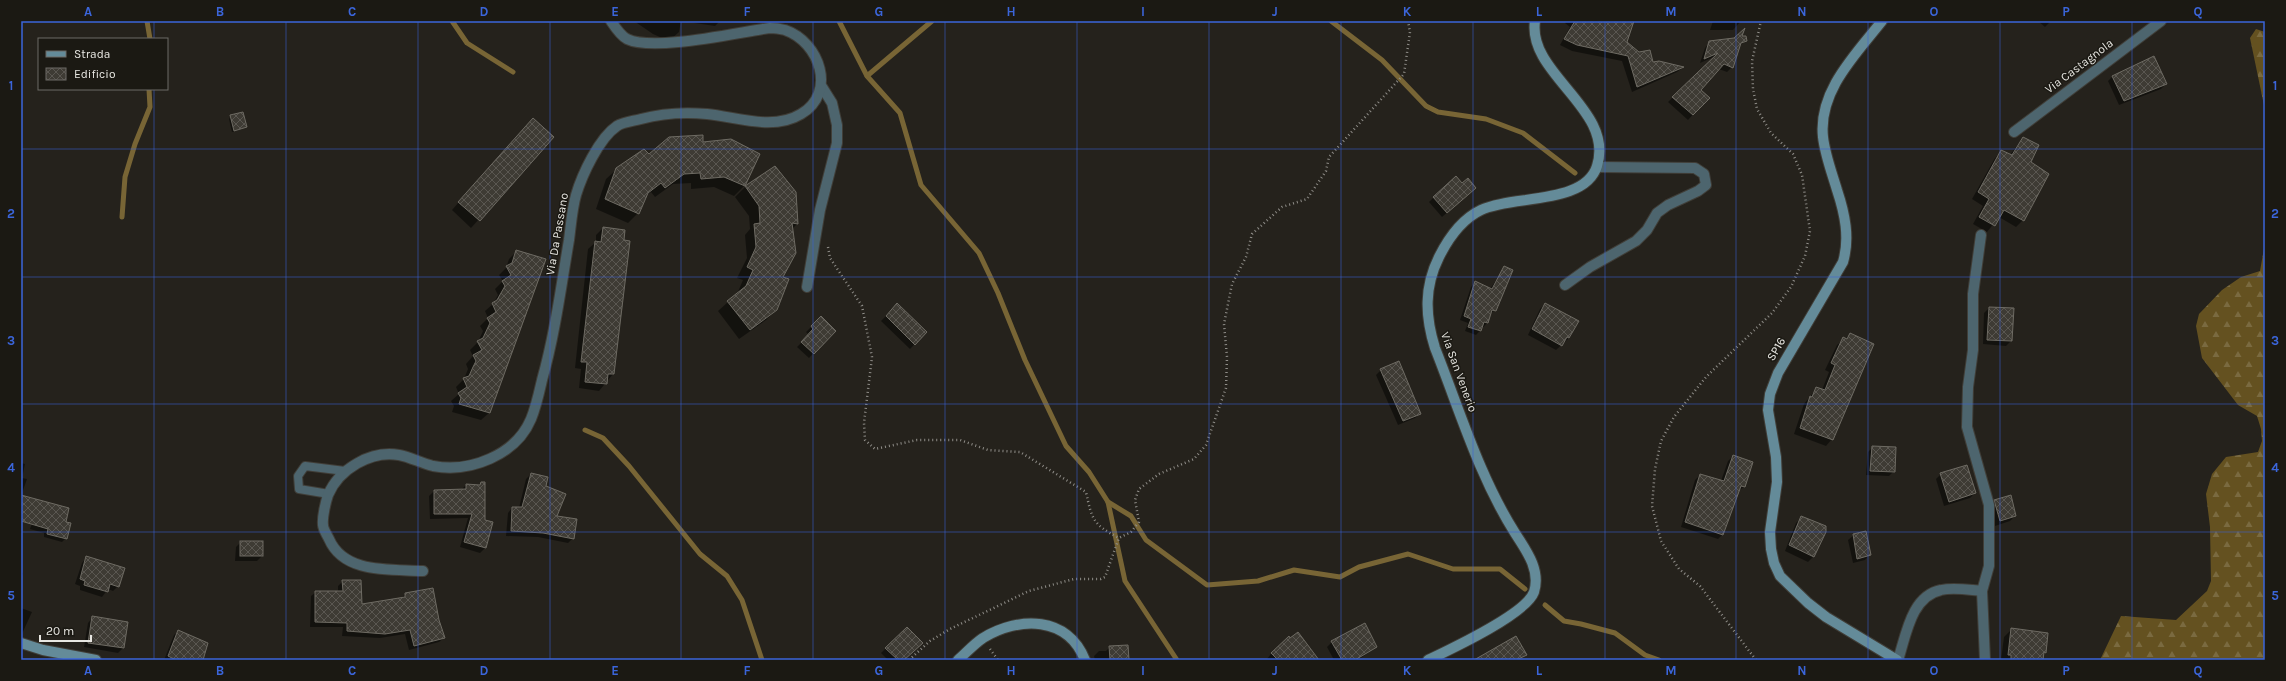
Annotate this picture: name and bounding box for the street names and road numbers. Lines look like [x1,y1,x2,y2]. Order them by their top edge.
street label: Via Castagnola [2042,36,2116,96]
street label: Via Da Passano [543,192,571,276]
street label: Via San Venerio [1438,330,1480,414]
street label: SP16 [1764,335,1788,363]

